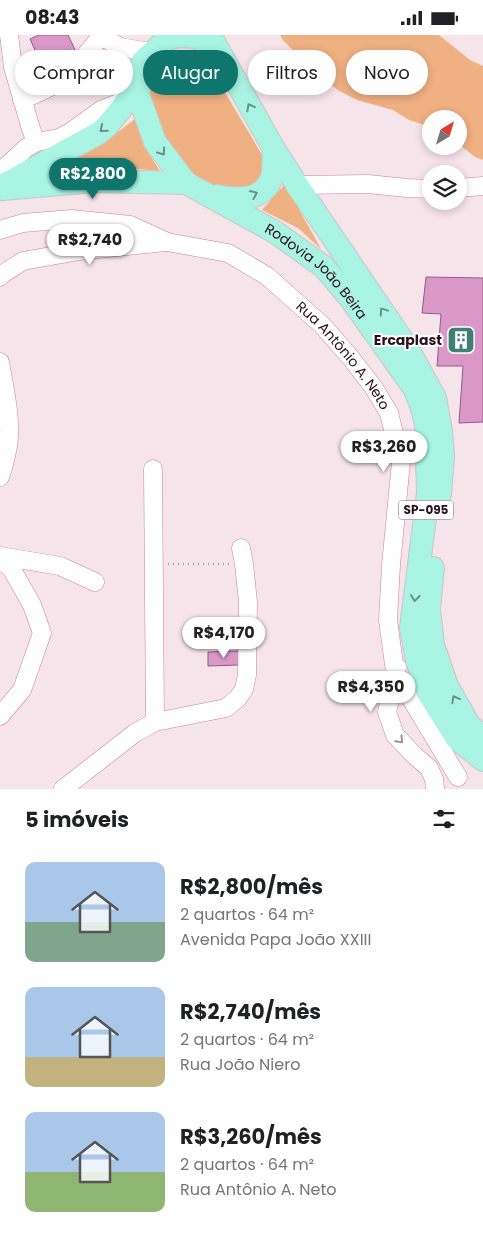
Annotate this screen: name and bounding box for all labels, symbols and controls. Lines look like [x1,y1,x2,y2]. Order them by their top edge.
text: 08:43 [25,4,79,31]
chip: Comprar [15,50,133,95]
chip: Alugar [143,50,238,95]
chip: Filtros [248,50,336,95]
chip: Novo [346,50,428,95]
one-way arrow [247,103,257,112]
north arrow [422,110,468,155]
map controls [422,110,467,210]
one-way arrow [100,123,109,131]
one-way arrow [156,146,165,156]
pin: R$2,800 [47,157,139,200]
text: R$2,800 [60,162,126,185]
button: layers [422,165,467,210]
one-way arrow [248,191,257,201]
street label: Rodovia João Beira [261,218,372,323]
pin: R$2,740 [44,223,136,266]
text: R$2,740 [58,228,122,251]
street label: Rua Antônio A. Neto [292,296,395,413]
one-way arrow [380,308,389,317]
building icon: Ercaplast [446,325,476,355]
place label: Ercaplast [374,330,442,350]
pin: R$3,260 [338,431,430,473]
text: R$3,260 [352,435,417,458]
road number: SP-095 [398,501,454,519]
one-way arrow [410,594,420,602]
pin: R$4,170 [178,617,270,659]
text: R$4,170 [193,621,255,644]
pin: R$4,350 [325,671,417,713]
text: R$4,350 [338,675,404,698]
one-way arrow [451,695,461,704]
one-way arrow [395,735,404,744]
text: 5 imóveis [25,805,129,834]
icon: filters [430,805,458,833]
text: R$2,800/mês [180,872,323,901]
icon: home [65,882,125,942]
text: 2 quartos · 64 m² [180,903,314,926]
text: Avenida Papa João XXIII [180,928,371,951]
text: R$2,740/mês [180,997,321,1026]
icon: home [65,1007,125,1067]
text: 2 quartos · 64 m² [180,1028,314,1051]
text: Rua João Niero [180,1053,300,1076]
text: R$3,260/mês [180,1122,322,1151]
icon: home [65,1132,125,1192]
text: 2 quartos · 64 m² [180,1153,314,1176]
text: Rua Antônio A. Neto [180,1178,336,1201]

